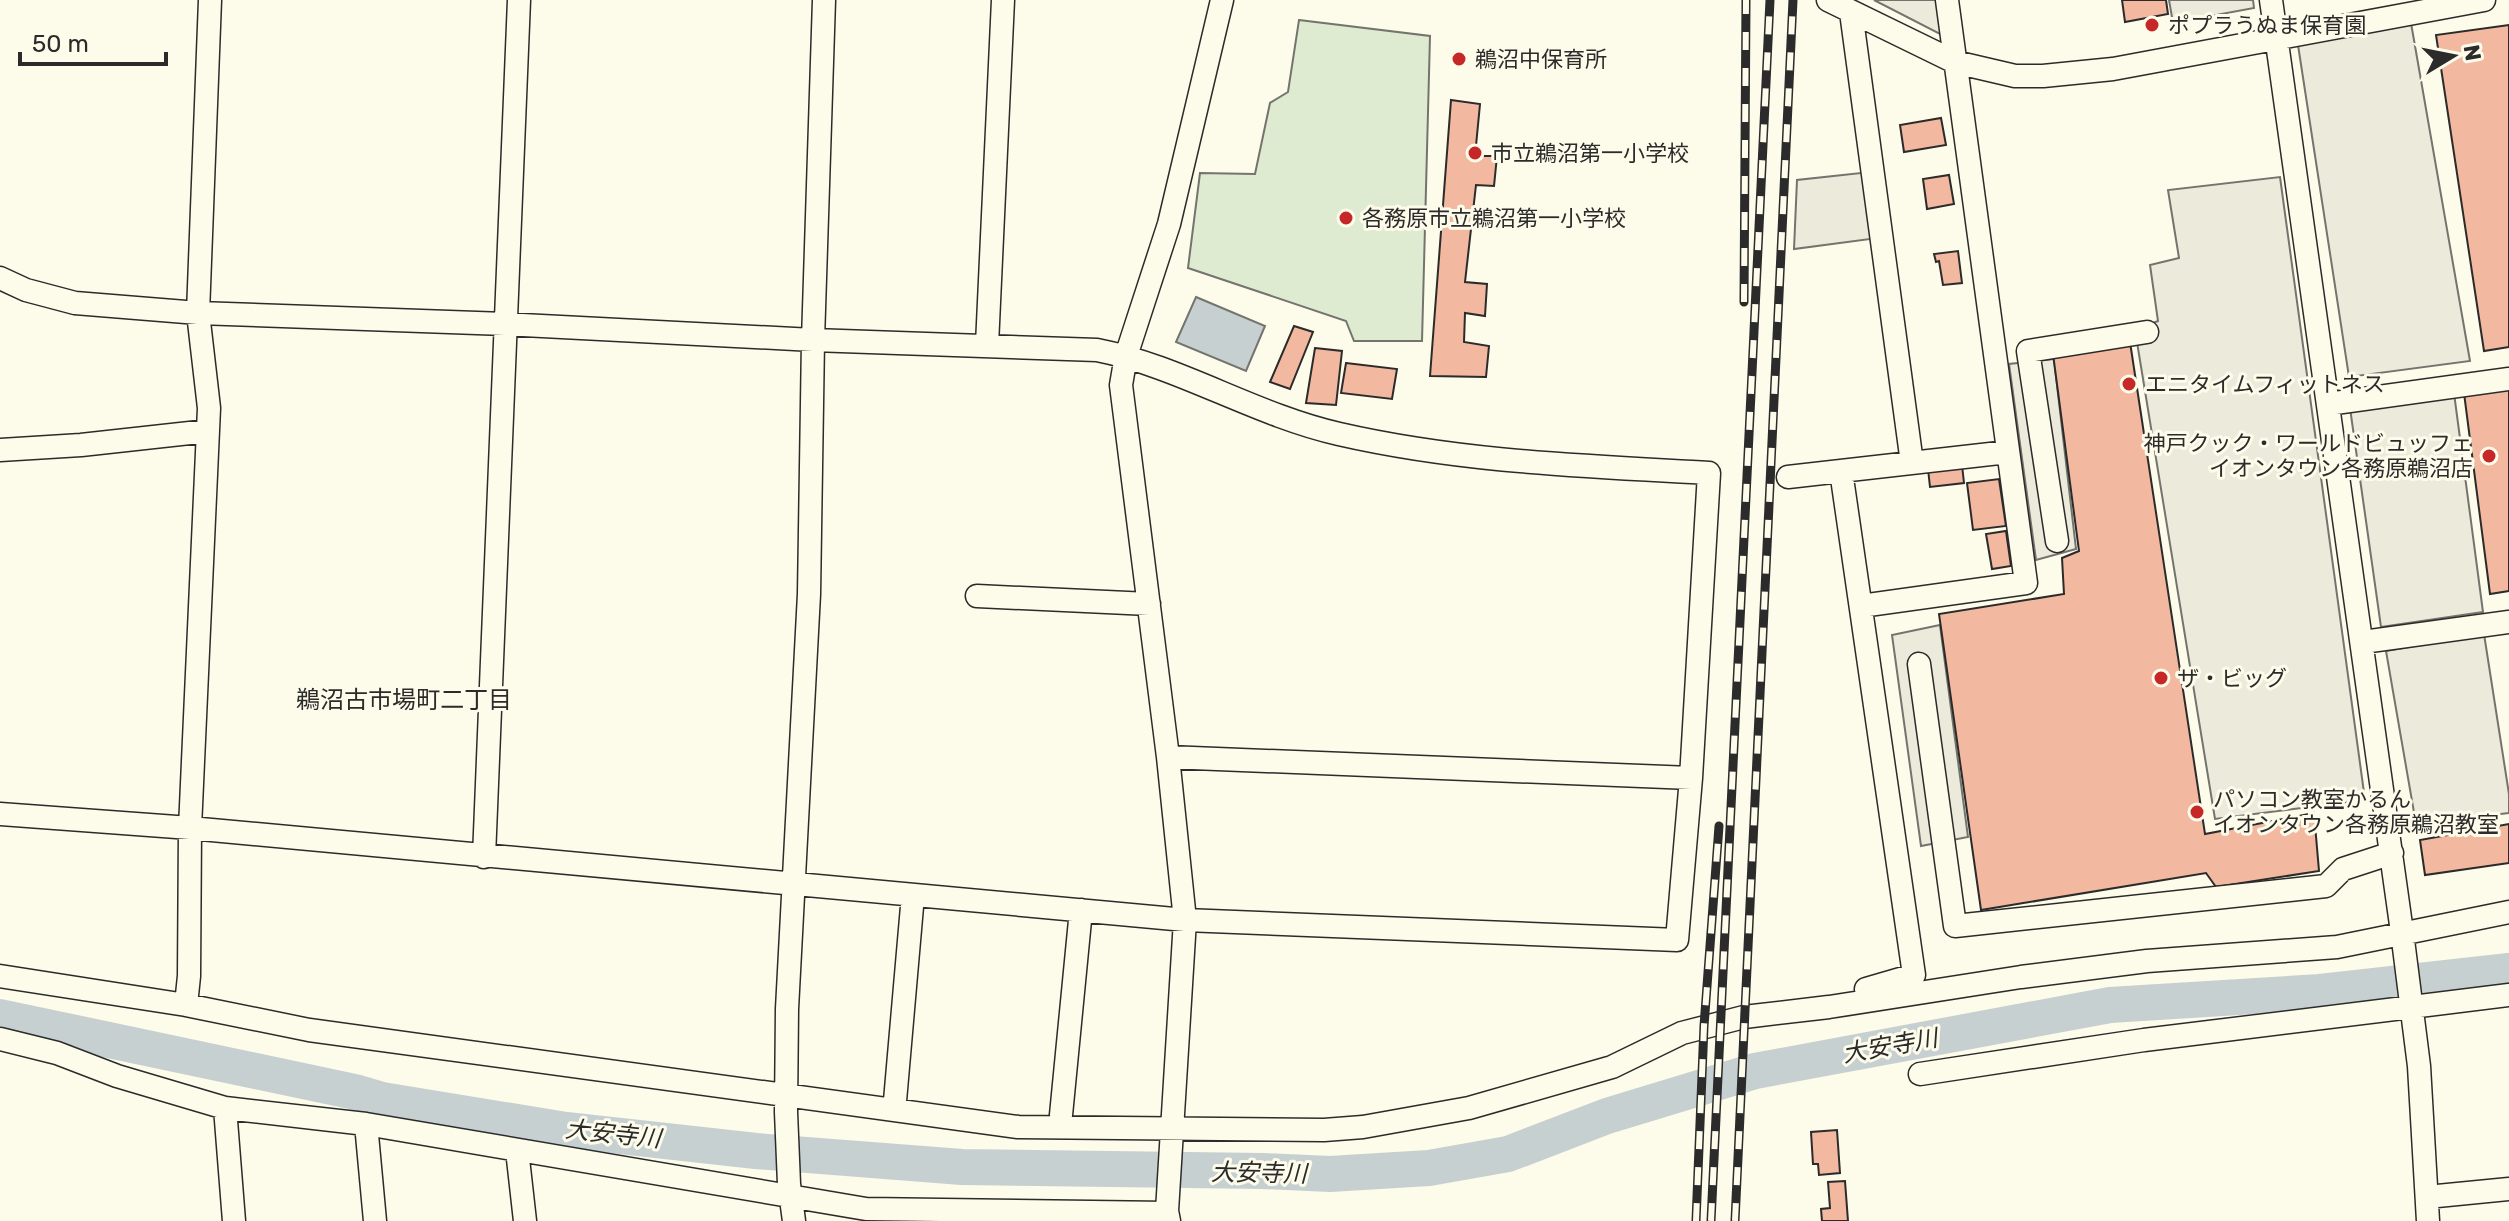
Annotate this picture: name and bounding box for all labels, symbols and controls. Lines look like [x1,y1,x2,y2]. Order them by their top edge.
place label: ポプラうぬま保育園 [2168,12,2366,39]
scale bar [20,16,166,66]
marker: ポプラうぬま保育園 [2143,16,2161,34]
north arrow [2413,16,2493,96]
text: 50 m [32,30,89,58]
text: N [2458,42,2487,63]
place label: 鵜沼中保育所 [1475,46,1607,73]
marker: 鵜沼中保育所 [1450,50,1468,68]
place label: 市立鵜沼第一小学校 [1491,140,1689,167]
marker: 市立鵜沼第一小学校 [1466,144,1484,162]
place label: 各務原市立鵜沼第一小学校 [1362,205,1626,232]
marker: 各務原市立鵜沼第一小学校 [1337,209,1355,227]
place label: エニタイムフィットネス [2145,371,2385,398]
marker: エニタイムフィットネス [2120,375,2138,393]
place label: 神戸クック・ワールドビュッフェ イオンタウン各務原鵜沼店 [2143,430,2473,482]
marker: 神戸クック・ワールドビュッフェ イオンタウン各務原鵜沼店 [2480,447,2498,465]
place label: ザ・ビッグ [2177,665,2287,692]
marker: ザ・ビッグ [2152,669,2170,687]
district label: 鵜沼古市場町二丁目 [296,686,512,714]
place label: パソコン教室かるん イオンタウン各務原鵜沼教室 [2213,786,2499,838]
marker: パソコン教室かるん イオンタウン各務原鵜沼教室 [2188,803,2206,821]
water label: 大安寺川 [1840,1023,1943,1068]
water label: 大安寺川 [564,1115,665,1153]
water label: 大安寺川 [1211,1158,1310,1188]

